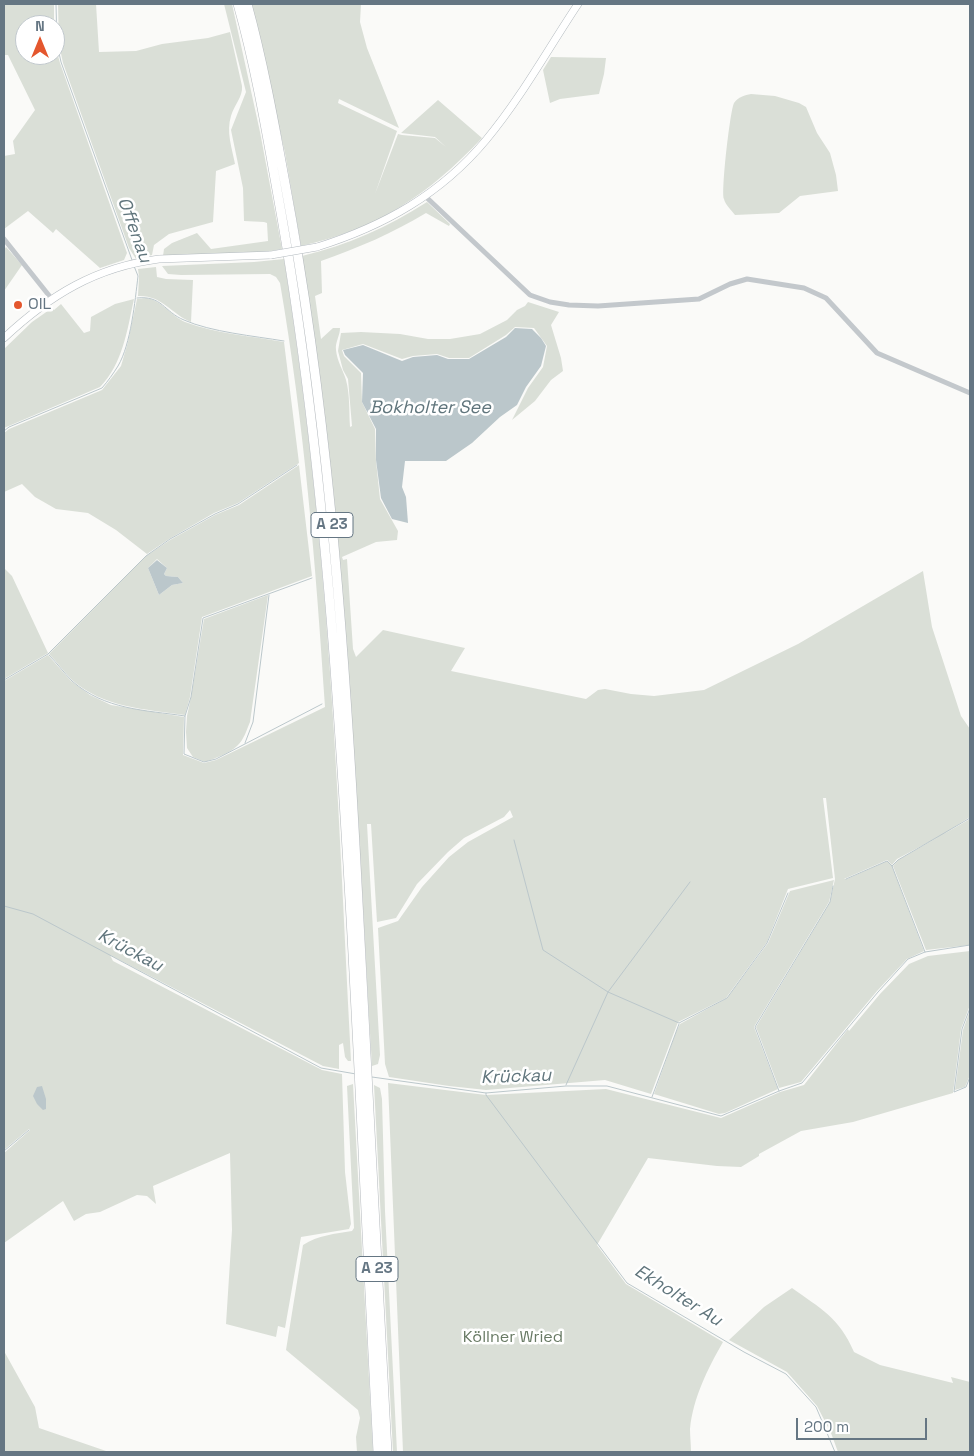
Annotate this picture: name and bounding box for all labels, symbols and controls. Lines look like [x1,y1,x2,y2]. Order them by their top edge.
north arrow [15,15,65,65]
text: N [35,17,45,35]
water label: Offenau [112,194,156,266]
place label: OIL [28,295,51,315]
marker: OIL [12,299,24,311]
water label: Bokholter See [369,397,491,419]
road number: A 23 [311,512,353,538]
water label: Krückau [94,925,166,977]
water label: Krückau [481,1065,551,1089]
road number: A 23 [356,1256,398,1282]
water label: Ekholter Au [630,1261,726,1331]
park label: Köllner Wried [463,1328,563,1348]
scale bar [799,1408,930,1440]
text: 200 m [804,1417,849,1436]

